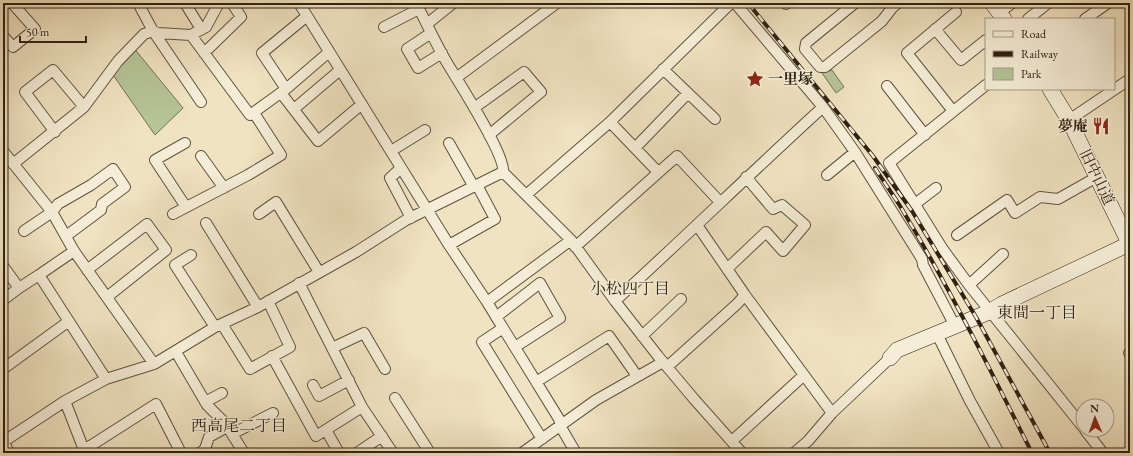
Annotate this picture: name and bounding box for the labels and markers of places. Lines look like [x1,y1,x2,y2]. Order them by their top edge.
place icon: 一里塚 [745,69,765,89]
place label: 一里塚 [768,69,813,88]
place label: 夢庵 [1058,116,1088,135]
restaurant icon: 夢庵 [1091,116,1111,136]

